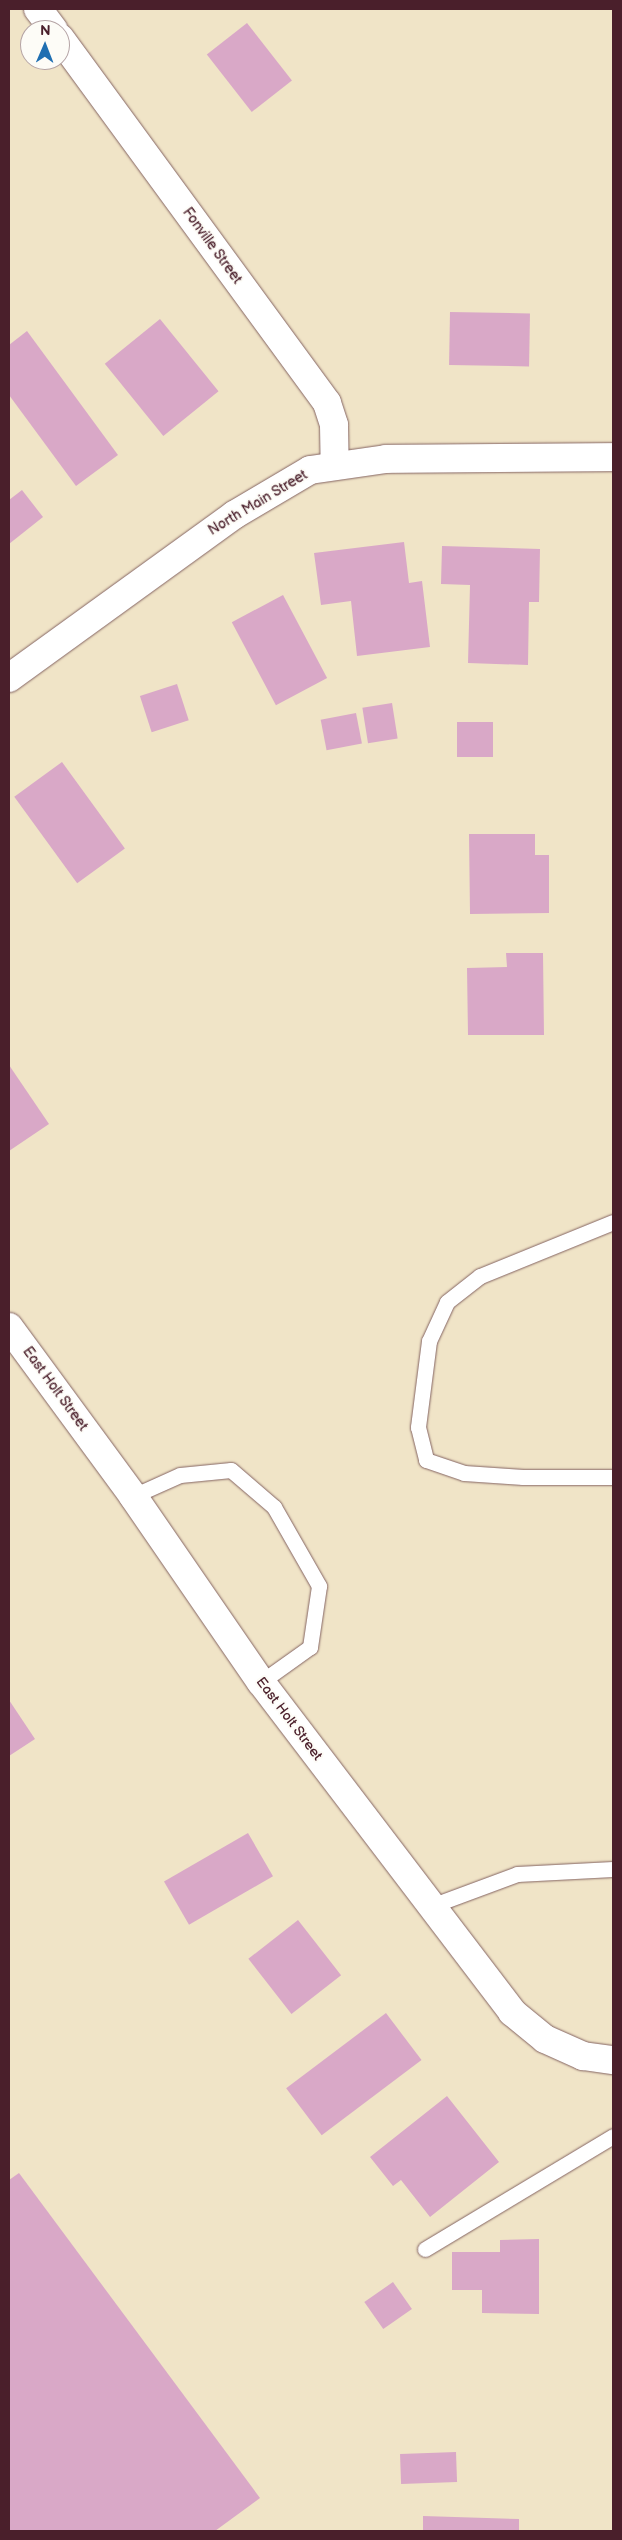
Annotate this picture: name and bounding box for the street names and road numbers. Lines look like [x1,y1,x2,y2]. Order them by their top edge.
street label: Fonville Street [179,204,245,288]
street label: North Main Street [205,467,311,539]
street label: East Holt Street [19,1344,91,1434]
street label: East Holt Street [252,1674,326,1764]

